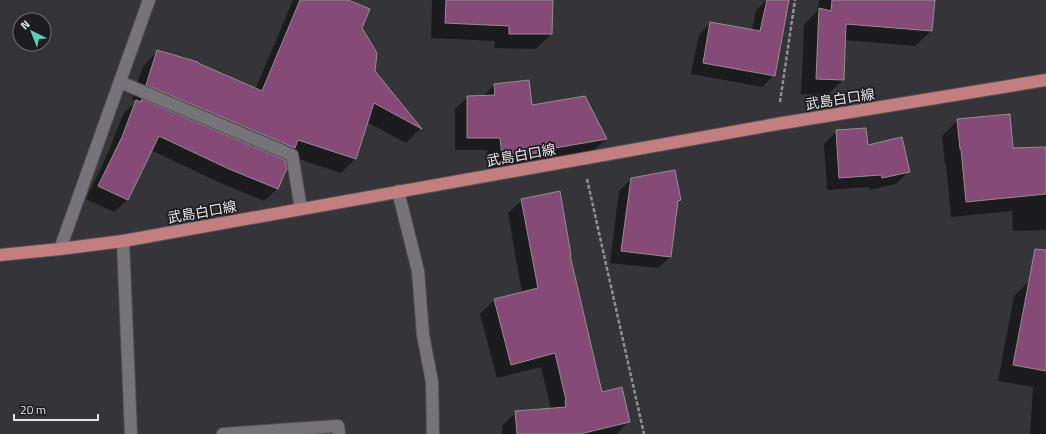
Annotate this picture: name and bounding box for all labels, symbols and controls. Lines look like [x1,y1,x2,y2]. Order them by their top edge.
north arrow [12,12,52,52]
text: N [17,16,33,33]
street label: 武島白口線 [804,83,876,114]
street label: 武島白口線 [485,138,557,171]
street label: 武島白口線 [166,195,238,228]
scale bar [14,396,98,422]
text: 20 m [20,400,46,419]

